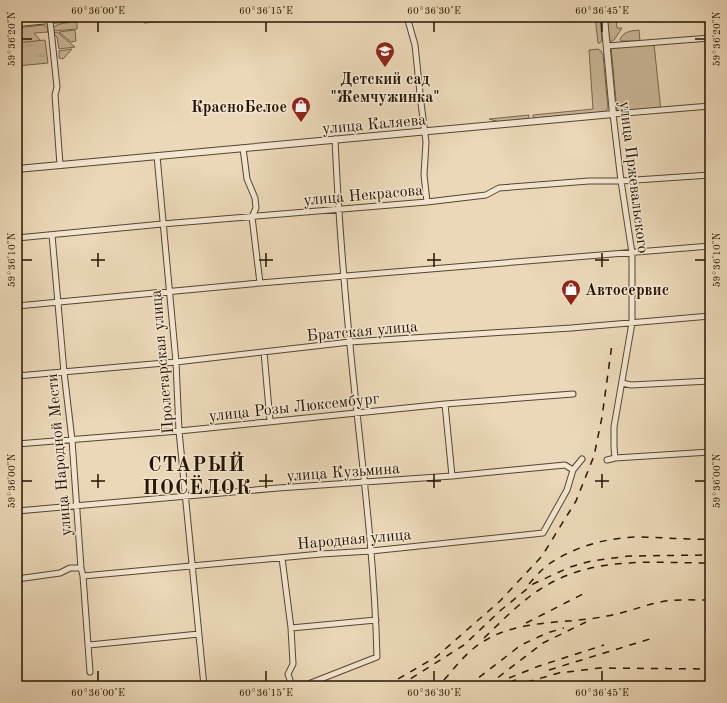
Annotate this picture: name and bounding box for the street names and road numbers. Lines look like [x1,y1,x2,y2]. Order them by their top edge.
street label: улица Пржевальского [616,100,650,254]
street label: улица Каляева [322,112,427,138]
street label: улица Некрасова [303,183,424,209]
street label: Пролетарская улица [149,289,177,435]
street label: Братская улица [306,319,419,345]
street label: улица Народной Мести [45,373,75,537]
street label: улица Розы Люксембург [208,391,380,425]
street label: улица Кузьмина [286,461,400,485]
street label: Народная улица [296,527,412,553]

